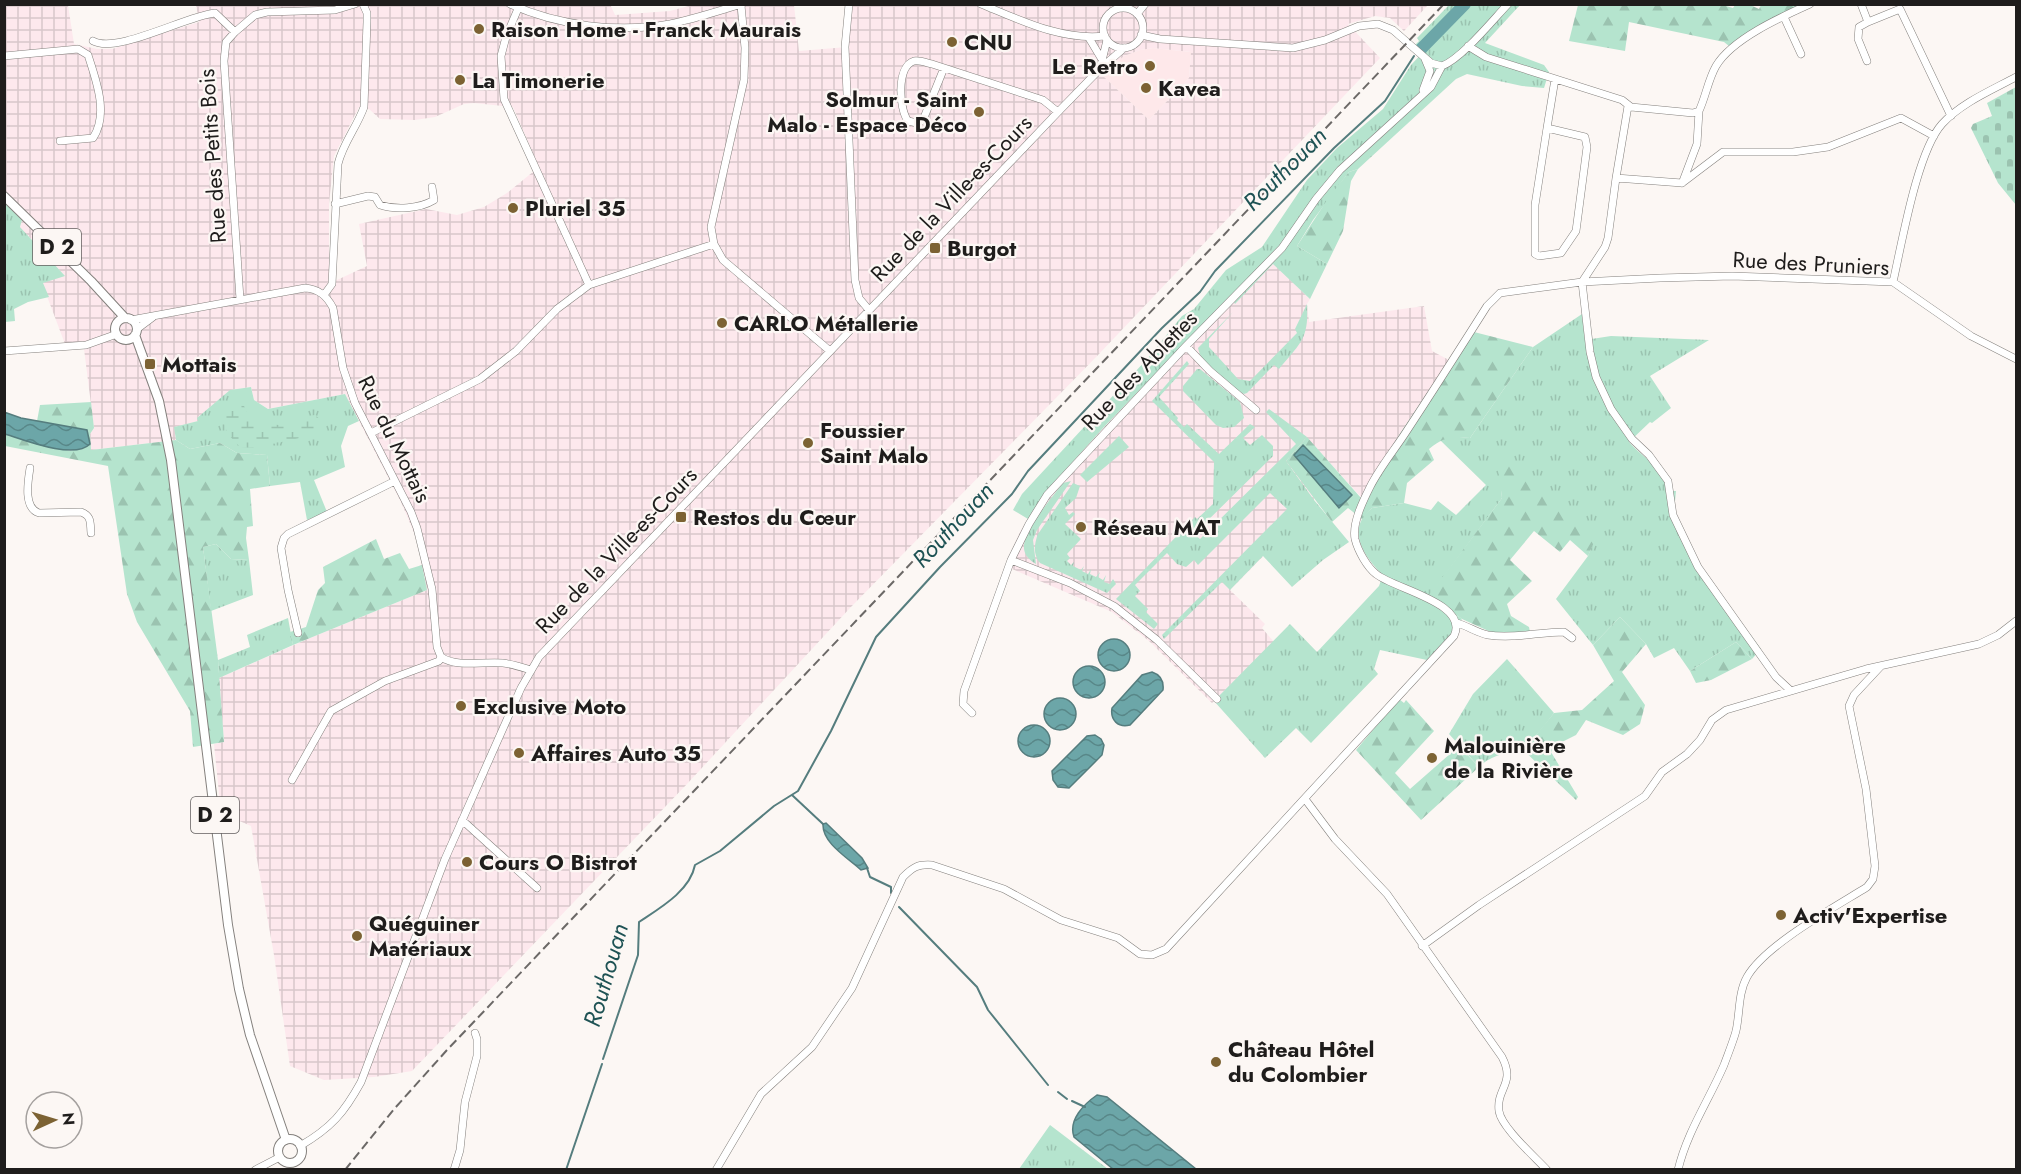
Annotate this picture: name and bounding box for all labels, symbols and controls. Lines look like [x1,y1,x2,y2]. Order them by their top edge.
place label: Raison Home - Franck Maurais [491,13,801,45]
marker: Raison Home - Franck Maurais [472,22,486,36]
place label: CNU [964,26,1012,58]
marker: CNU [945,35,959,49]
place label: Le Retro [1052,50,1138,82]
marker: Le Retro [1143,59,1157,73]
place label: La Timonerie [472,64,605,96]
street label: Rue des Petits Bois [190,68,234,244]
place label: Kavea [1158,72,1221,104]
marker: La Timonerie [453,73,467,87]
marker: Kavea [1139,81,1153,95]
place label: Solmur - Saint Malo - Espace Déco [767,83,967,140]
marker: Solmur - Saint Malo - Espace Déco [972,105,986,119]
street label: Rue de la Ville-es-Cours [863,107,1039,288]
water label: Routhouan [1235,119,1335,219]
place label: Pluriel 35 [525,192,625,224]
marker: Pluriel 35 [506,201,520,215]
road number: D 2 [33,229,81,265]
place label: Burgot [947,232,1016,264]
marker: Burgot [928,241,942,255]
street label: Rue des Pruniers [1732,243,1890,283]
street label: Rue des Ablettes [1074,303,1205,437]
place label: CARLO Métallerie [734,307,918,339]
marker: CARLO Métallerie [715,316,729,330]
place label: Mottais [162,348,237,380]
marker: Mottais [143,357,157,371]
street label: Rue du Mottais [350,370,440,508]
place label: Foussier Saint Malo [820,414,928,471]
marker: Foussier Saint Malo [801,436,815,450]
street label: Rue de la Ville-es-Cours [528,459,704,640]
water label: Routhouan [904,474,1002,575]
place label: Restos du Cœur [693,501,856,533]
marker: Restos du Cœur [674,510,688,524]
place label: Réseau MAT [1093,511,1221,543]
marker: Réseau MAT [1074,520,1088,534]
place label: Exclusive Moto [473,690,626,722]
marker: Exclusive Moto [454,699,468,713]
place label: Malouinière de la Rivière [1444,729,1573,786]
place label: Affaires Auto 35 [530,737,701,769]
marker: Affaires Auto 35 [512,746,526,760]
marker: Malouinière de la Rivière [1425,751,1439,765]
road number: D 2 [191,797,239,833]
place label: Cours O Bistrot [479,846,637,878]
marker: Cours O Bistrot [460,855,474,869]
place label: Activ'Expertise [1792,899,1947,931]
place label: Quéguiner Matériaux [369,907,480,964]
marker: Activ'Expertise [1774,908,1788,922]
water label: Routhouan [574,919,637,1031]
marker: Quéguiner Matériaux [350,929,364,943]
place label: Château Hôtel du Colombier [1228,1033,1374,1090]
marker: Château Hôtel du Colombier [1209,1055,1223,1069]
north arrow [24,1090,84,1150]
text: N [57,1112,80,1126]

